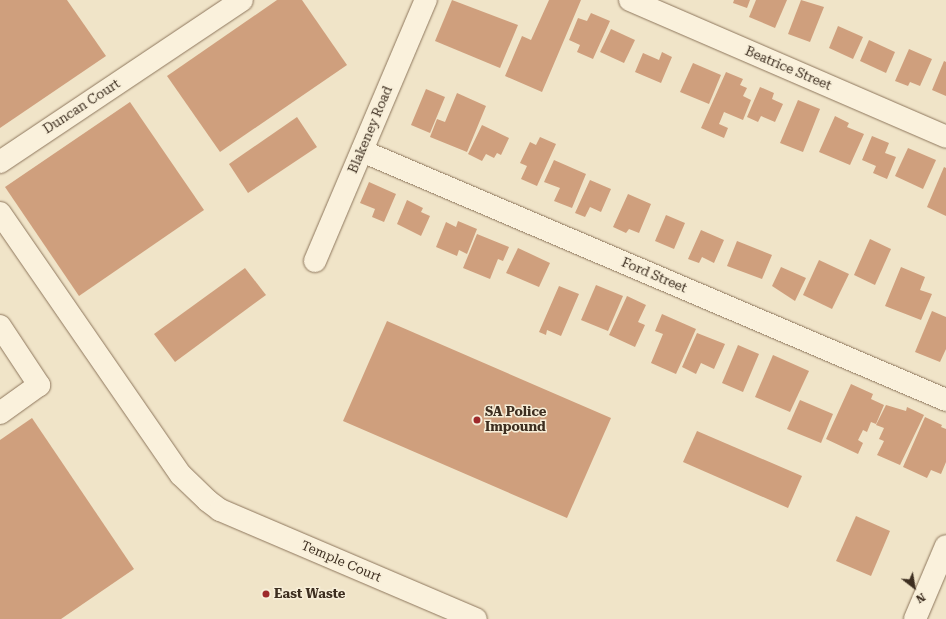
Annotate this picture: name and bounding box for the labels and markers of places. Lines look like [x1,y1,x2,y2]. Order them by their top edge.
place label: SA Police Impound [485,405,546,436]
marker: SA Police Impound [472,415,482,425]
place label: East Waste [274,586,345,602]
marker: East Waste [261,589,271,599]

